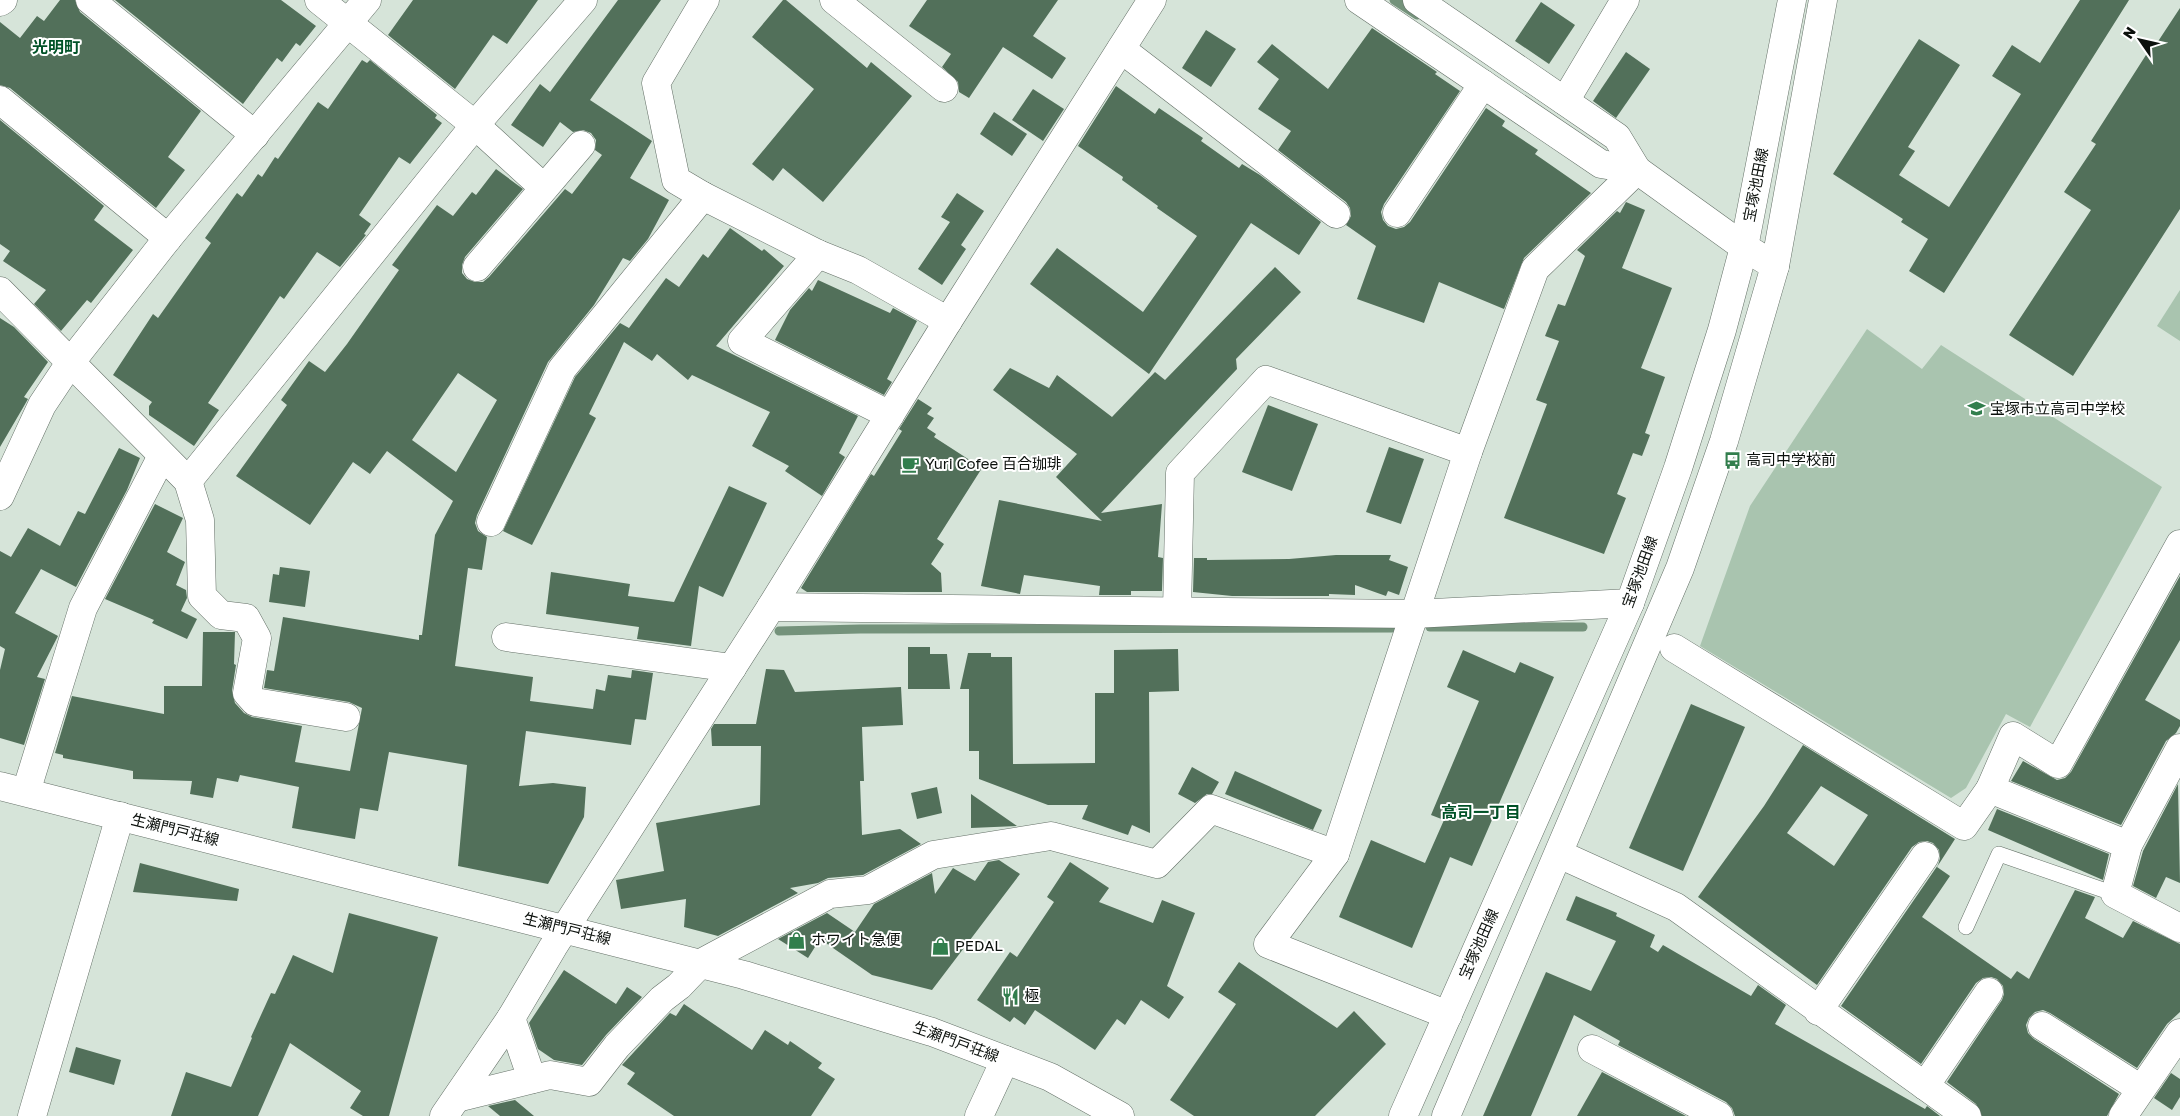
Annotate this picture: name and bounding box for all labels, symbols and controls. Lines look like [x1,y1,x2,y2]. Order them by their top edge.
north arrow [2115,15,2165,65]
text: N [2119,23,2139,42]
district label: 光明町 [32,37,80,57]
street label: 宝塚池田線 [1739,146,1771,223]
school or university icon: 宝塚市立高司中学校 [1966,399,1986,419]
place label: 宝塚市立高司中学校 [1990,399,2125,417]
bus stop icon: 高司中学校前 [1722,450,1742,470]
place label: 高司中学校前 [1746,450,1836,468]
cafe icon: Yuri Cofee 百合珈琲 [901,454,921,474]
place label: Yuri Cofee 百合珈琲 [925,454,1062,472]
street label: 宝塚池田線 [1618,533,1660,610]
district label: 高司一丁目 [1441,802,1521,822]
street label: 生瀬門戸荘線 [129,809,221,849]
street label: 宝塚池田線 [1455,906,1502,982]
street label: 生瀬門戸荘線 [521,908,613,948]
shop icon: ホワイト急便 [787,930,807,950]
place label: ホワイト急便 [811,930,901,948]
shop icon: PEDAL [931,936,951,956]
place label: PEDAL [955,936,1003,954]
restaurant icon: 極 [1000,986,1020,1006]
place label: 極 [1024,986,1039,1004]
street label: 生瀬門戸荘線 [911,1017,1002,1065]

